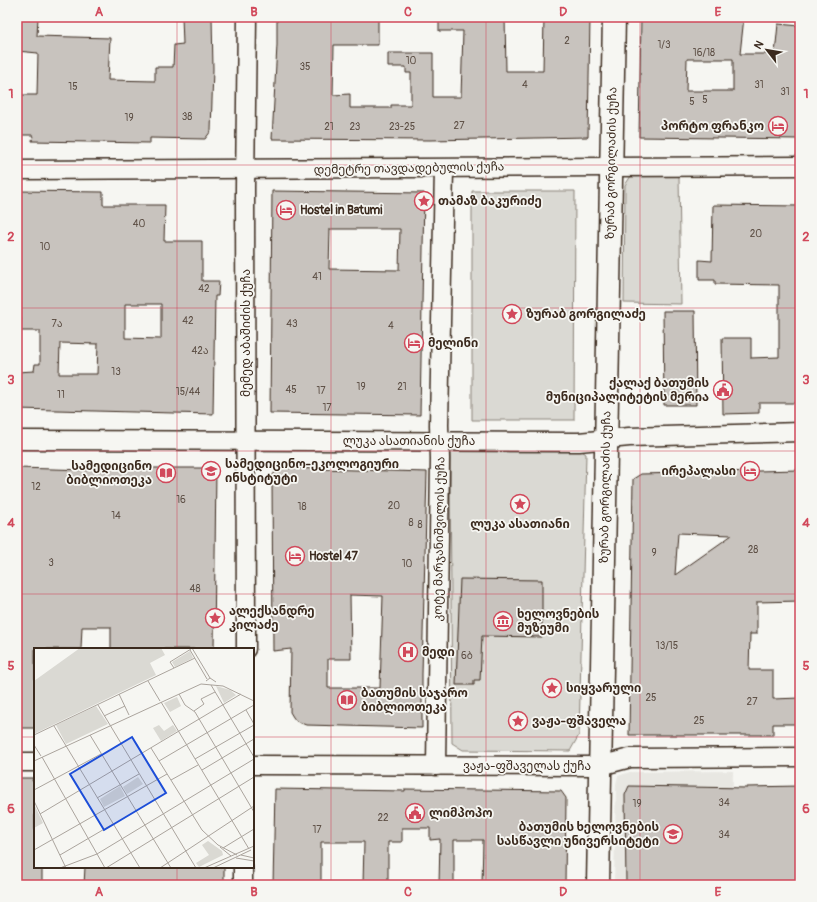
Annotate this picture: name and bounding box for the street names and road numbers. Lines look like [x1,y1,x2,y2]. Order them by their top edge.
street label: ზურაბ გორგილაძის ქუჩა [603,87,620,239]
street label: დემეტრე თავდადებულის ქუჩა [314,159,504,178]
street label: მემედ აბაშიძის ქუჩა [239,269,254,397]
street label: ზურაბ გორგილაძის ქუჩა [597,411,614,563]
street label: ლუკა ასათიანის ქუჩა [343,434,475,449]
street label: კოტე მარჯანიშვილის ქუჩა [431,456,448,622]
street label: ვაჟა-ფშაველას ქუჩა [463,759,591,774]

